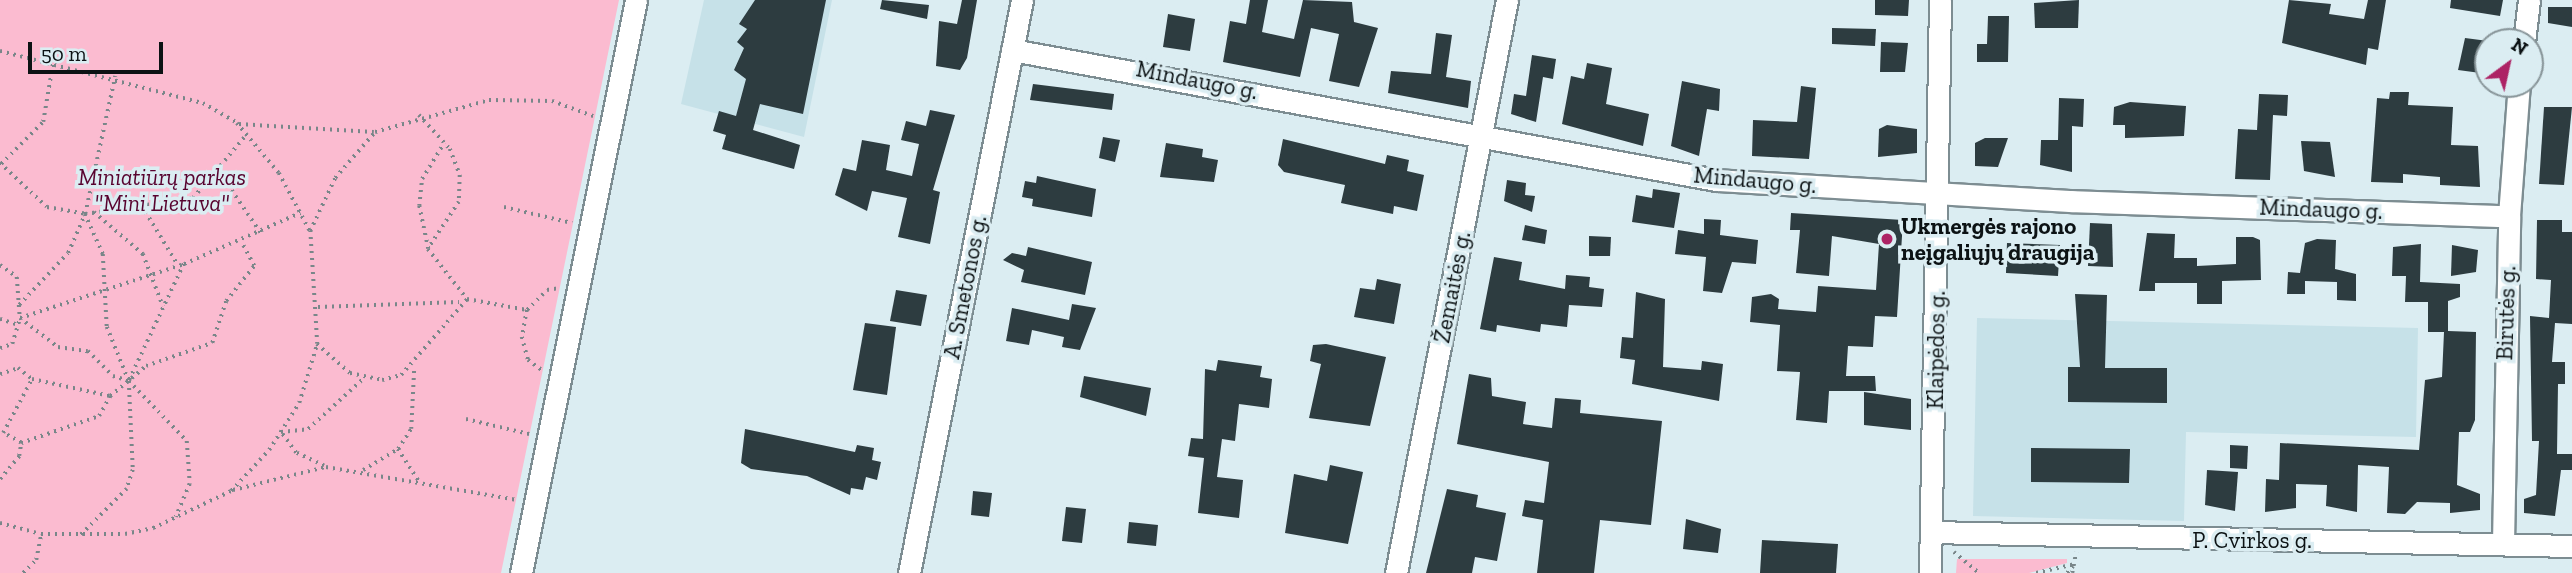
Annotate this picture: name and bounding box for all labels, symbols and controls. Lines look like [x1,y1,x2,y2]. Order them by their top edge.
scale bar [32,28,166,72]
north arrow [2474,28,2544,98]
text: N [2507,33,2532,60]
text: 50 m [41,41,87,66]
street label: Mindaugo g. [1134,55,1260,105]
street label: Mindaugo g. [1692,161,1818,199]
park label: Miniatiūrų parkas "Mini Lietuva" [78,163,246,217]
street label: Mindaugo g. [2259,193,2383,225]
place label: Ukmergės rajono neįgaliųjų draugija [1901,212,2094,266]
street label: A. Smetonos g. [938,213,992,361]
street label: Žemaitės g. [1428,229,1476,345]
marker: Ukmergės rajono neįgaliųjų draugija [1879,231,1895,247]
street label: Birutės g. [2491,265,2521,361]
street label: Klaipėdos g. [1921,290,1951,410]
street label: P. Cvirkos g. [2192,526,2312,554]

